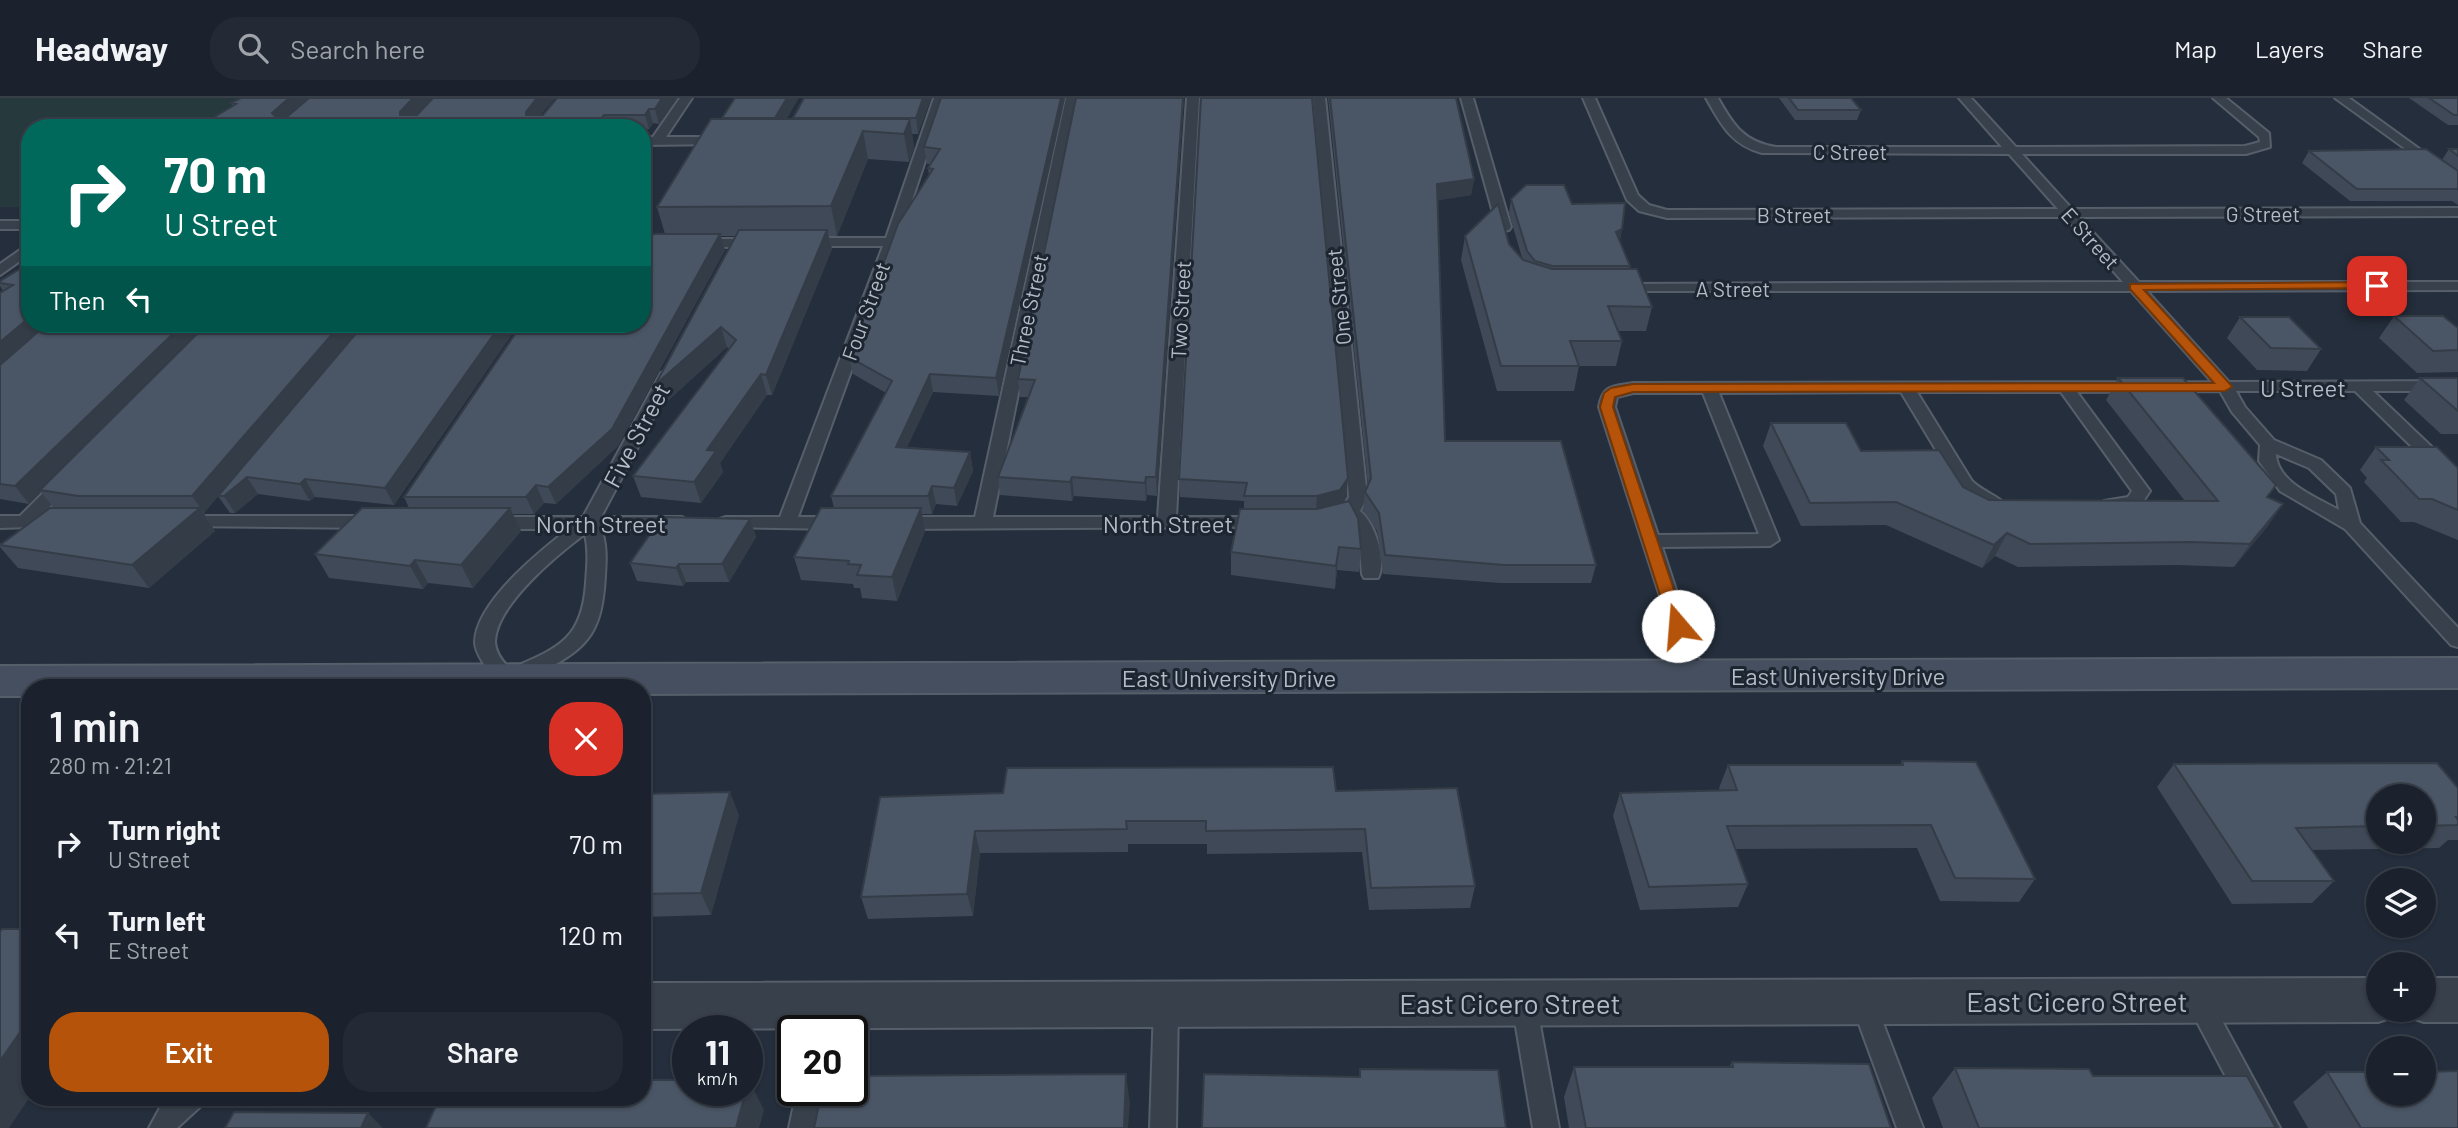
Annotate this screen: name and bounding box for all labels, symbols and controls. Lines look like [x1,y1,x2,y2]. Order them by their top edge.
search box [210,17,700,80]
text: Headway [35,28,168,68]
icon: search [234,29,272,67]
text: Search here [290,33,425,64]
text: Map [2174,34,2217,63]
text: Layers [2255,34,2324,63]
text: Share [2362,34,2423,63]
street label: C Street [1813,139,1887,164]
text: 70 m [164,144,267,203]
icon: right [49,147,140,238]
street label: G Street [2226,201,2300,226]
street label: B Street [1757,202,1831,227]
street label: E Street [2057,202,2125,274]
text: U Street [164,204,279,242]
street label: One Street [1321,247,1355,347]
street label: Three Street [1004,251,1052,369]
pin [2347,256,2407,316]
street label: Four Street [836,258,894,364]
street label: Two Street [1165,260,1195,360]
icon: arrive [2358,267,2396,305]
street label: A Street [1696,276,1770,301]
icon: left [120,280,158,318]
text: Then [49,284,106,315]
street label: U Street [2260,373,2346,402]
street label: Five Street [596,378,676,492]
street label: North Street [536,509,666,538]
street label: North Street [1103,509,1233,538]
position arrow [1641,589,1715,663]
street label: East University Drive [1731,661,1945,690]
street label: East University Drive [1122,663,1336,692]
text: 1 min [49,700,141,750]
button: close [549,702,623,776]
text: 280 m · 21:21 [49,751,172,779]
map controls [2366,784,2436,1106]
button: sound [2366,784,2436,854]
text: Turn right [108,814,221,845]
icon: right [49,825,87,863]
text: 70 m [569,828,623,859]
text: U Street [108,845,190,873]
button: layers [2366,868,2436,938]
text: Turn left [108,905,206,936]
icon: left [49,916,87,954]
text: 120 m [559,919,623,950]
text: E Street [108,936,189,964]
button: + [2366,952,2436,1022]
street label: East Cicero Street [1966,984,2188,1018]
street label: East Cicero Street [1399,986,1621,1020]
button: Exit [49,1012,329,1092]
button: Share [343,1012,623,1092]
speed limit sign: 20 [777,1015,868,1106]
text: 11 [705,1030,730,1072]
button: − [2366,1036,2436,1106]
text: km/h [697,1067,738,1089]

